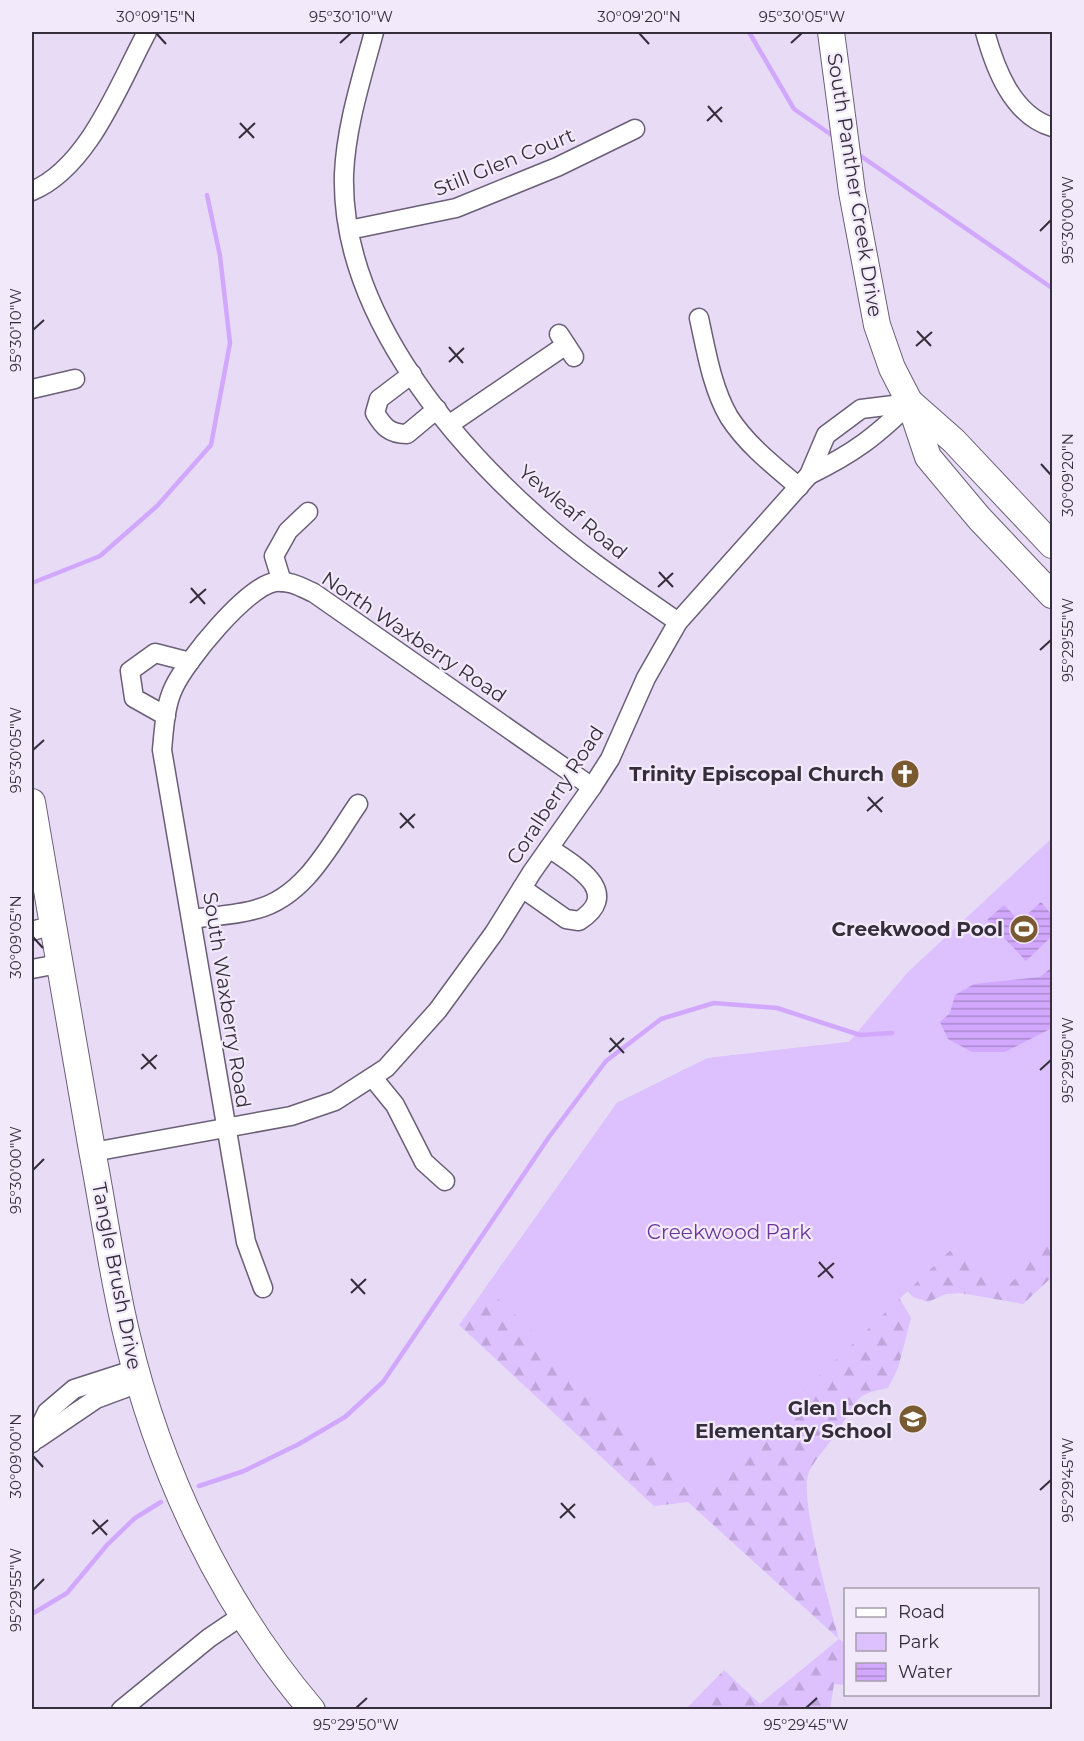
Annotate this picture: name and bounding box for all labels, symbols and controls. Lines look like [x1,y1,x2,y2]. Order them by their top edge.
text: 30°09'15"N [116,7,196,26]
text: 95°30'10"W [309,7,393,26]
text: 30°09'20"N [597,7,681,26]
text: 95°30'05"W [759,7,845,26]
street label: South Panther Creek Drive [822,51,888,319]
street label: Still Glen Court [430,123,578,201]
text: 95°30'00"W [1058,176,1077,264]
text: 95°30'10"W [6,288,25,372]
text: 30°09'20"N [1058,433,1077,517]
street label: Yewleaf Road [514,460,632,564]
street label: North Waxberry Road [317,566,511,708]
text: 95°29'55"W [1058,598,1077,682]
text: 95°30'05"W [6,707,25,793]
street label: Coralberry Road [501,721,609,869]
church icon: Trinity Episcopal Church [889,758,921,790]
place label: Trinity Episcopal Church [629,762,884,786]
street label: South Waxberry Road [198,890,256,1110]
text: 30°09'05"N [6,895,25,979]
sports icon: Creekwood Pool [1008,913,1040,945]
place label: Creekwood Pool [832,917,1003,941]
text: 95°29'50"W [1058,1017,1077,1103]
text: 95°30'00"W [6,1126,25,1214]
street label: Tangle Brush Drive [87,1180,147,1372]
park label: Creekwood Park [647,1220,811,1244]
place label: Glen Loch Elementary School [695,1396,892,1443]
school or university icon: Glen Loch Elementary School [897,1403,929,1435]
text: 30°09'00"N [6,1414,25,1498]
text: 95°29'45"W [1058,1437,1077,1522]
text: 95°29'55"W [6,1548,25,1632]
legend [844,1588,1039,1696]
text: Road [898,1601,945,1623]
text: Park [898,1631,939,1653]
text: Water [898,1661,953,1683]
text: 95°29'50"W [313,1715,399,1734]
text: 95°29'45"W [764,1715,849,1734]

